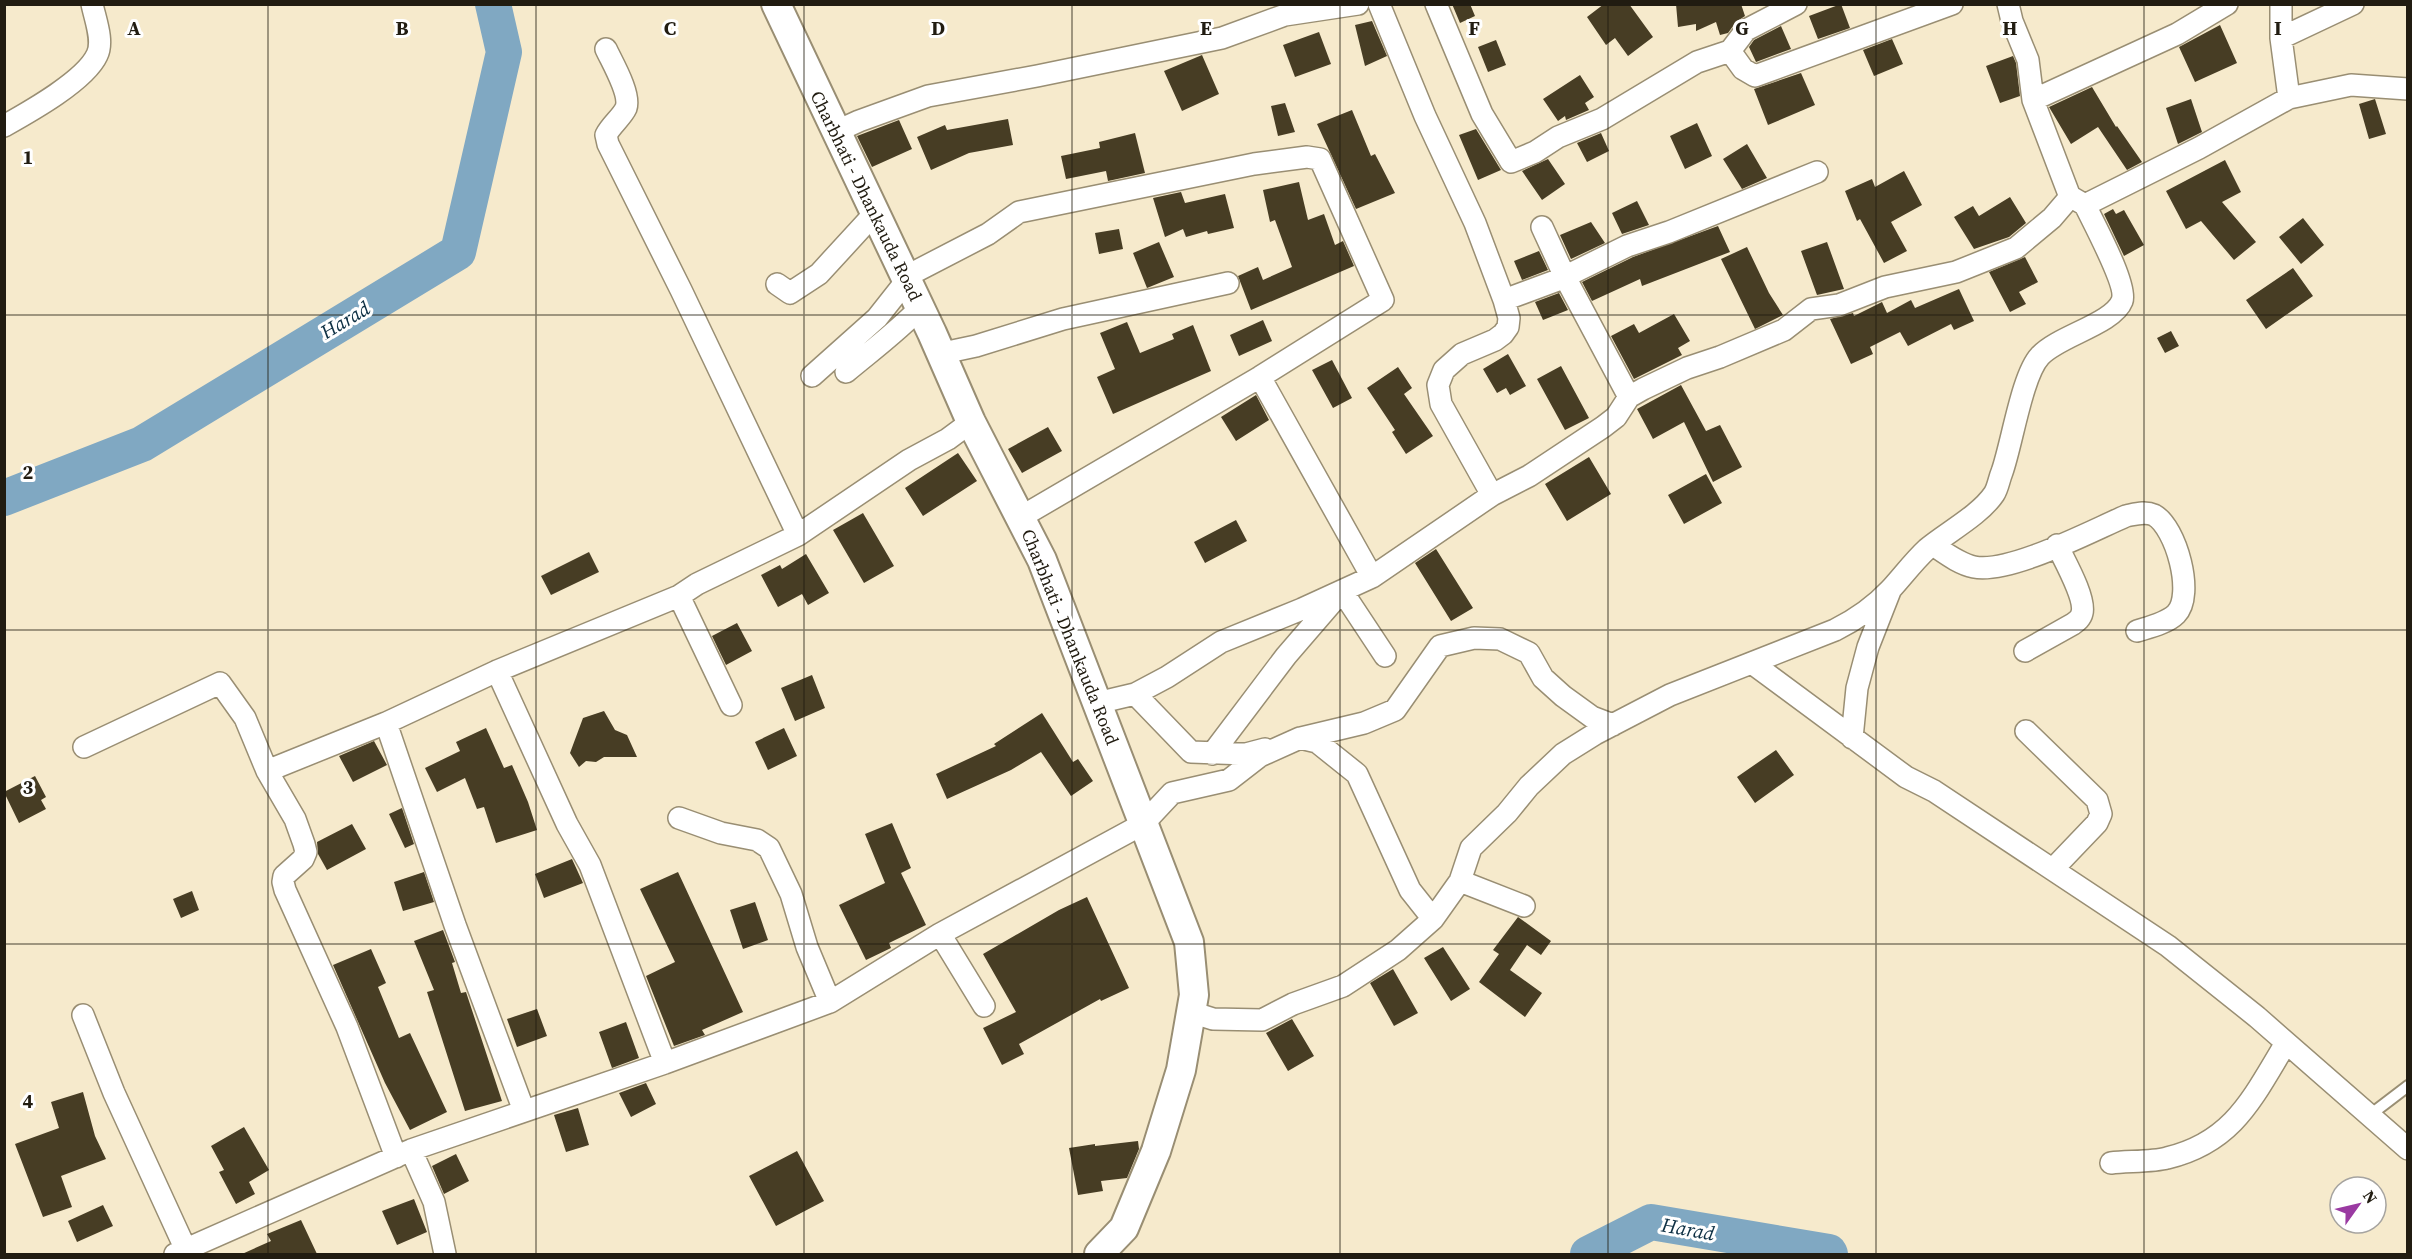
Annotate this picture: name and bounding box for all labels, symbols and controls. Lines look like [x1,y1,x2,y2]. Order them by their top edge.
text: A [127,14,141,42]
text: B [395,14,409,42]
text: C [664,14,676,42]
text: D [931,14,945,42]
text: E [1200,14,1212,42]
text: F [1468,14,1480,42]
text: G [1735,14,1749,42]
text: H [2002,14,2018,42]
text: I [2274,14,2282,42]
street label: Charbhati - Dhankauda Road [805,87,928,305]
text: 1 [23,143,33,171]
water label: Harad [314,294,375,346]
text: 2 [23,458,34,486]
street label: Charbhati - Dhankauda Road [1016,525,1125,749]
text: 3 [23,773,34,801]
text: 4 [23,1087,34,1115]
north arrow [2328,1175,2388,1235]
text: N [2358,1186,2383,1208]
water label: Harad [1658,1210,1717,1247]

